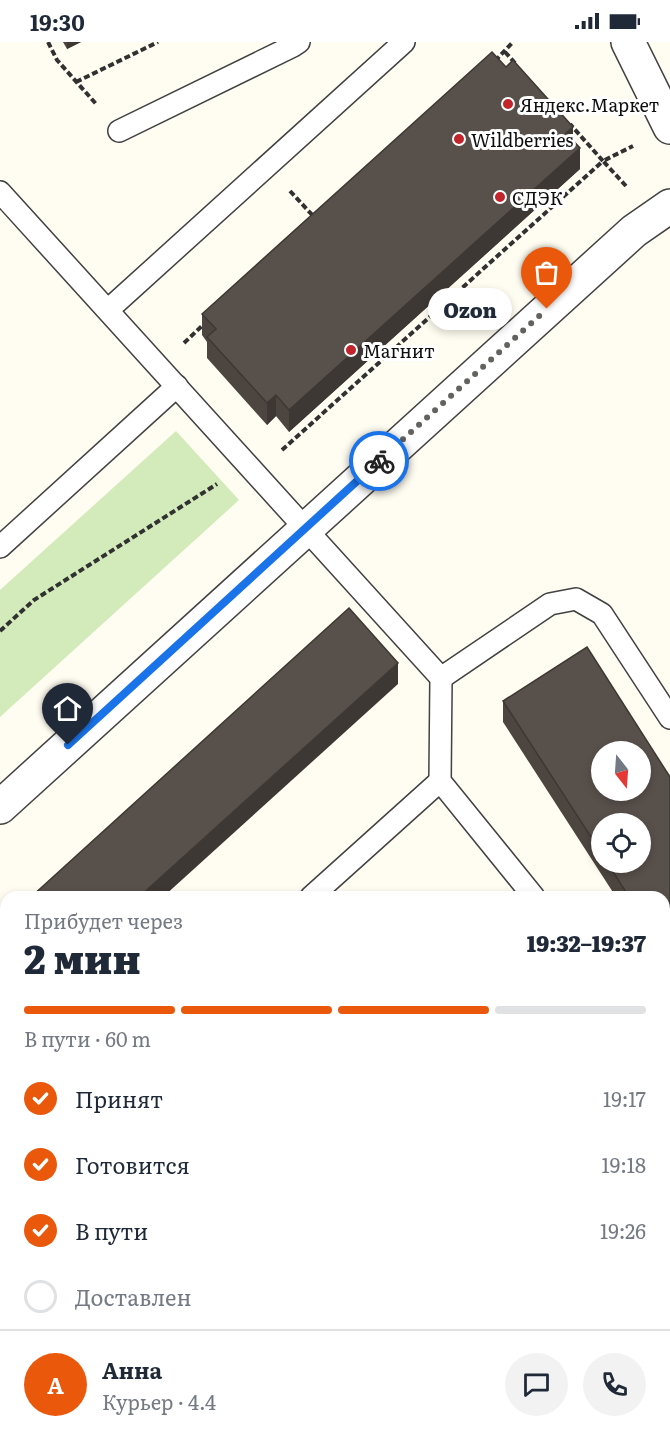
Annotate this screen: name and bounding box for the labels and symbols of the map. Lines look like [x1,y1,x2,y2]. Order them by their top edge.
place label: Яндекс.Маркет [520,91,659,118]
marker: Яндекс.Маркет [501,97,515,111]
place label: Wildberries [471,126,573,153]
marker: Wildberries [452,132,466,146]
place label: СДЭК [512,184,563,211]
marker: СДЭК [493,190,507,204]
pin [521,247,572,309]
callout: Ozon [427,288,511,330]
place label: Магнит [363,337,435,364]
marker: Магнит [344,343,358,357]
courier [349,431,409,491]
pin [42,683,93,745]
north arrow [591,741,651,801]

